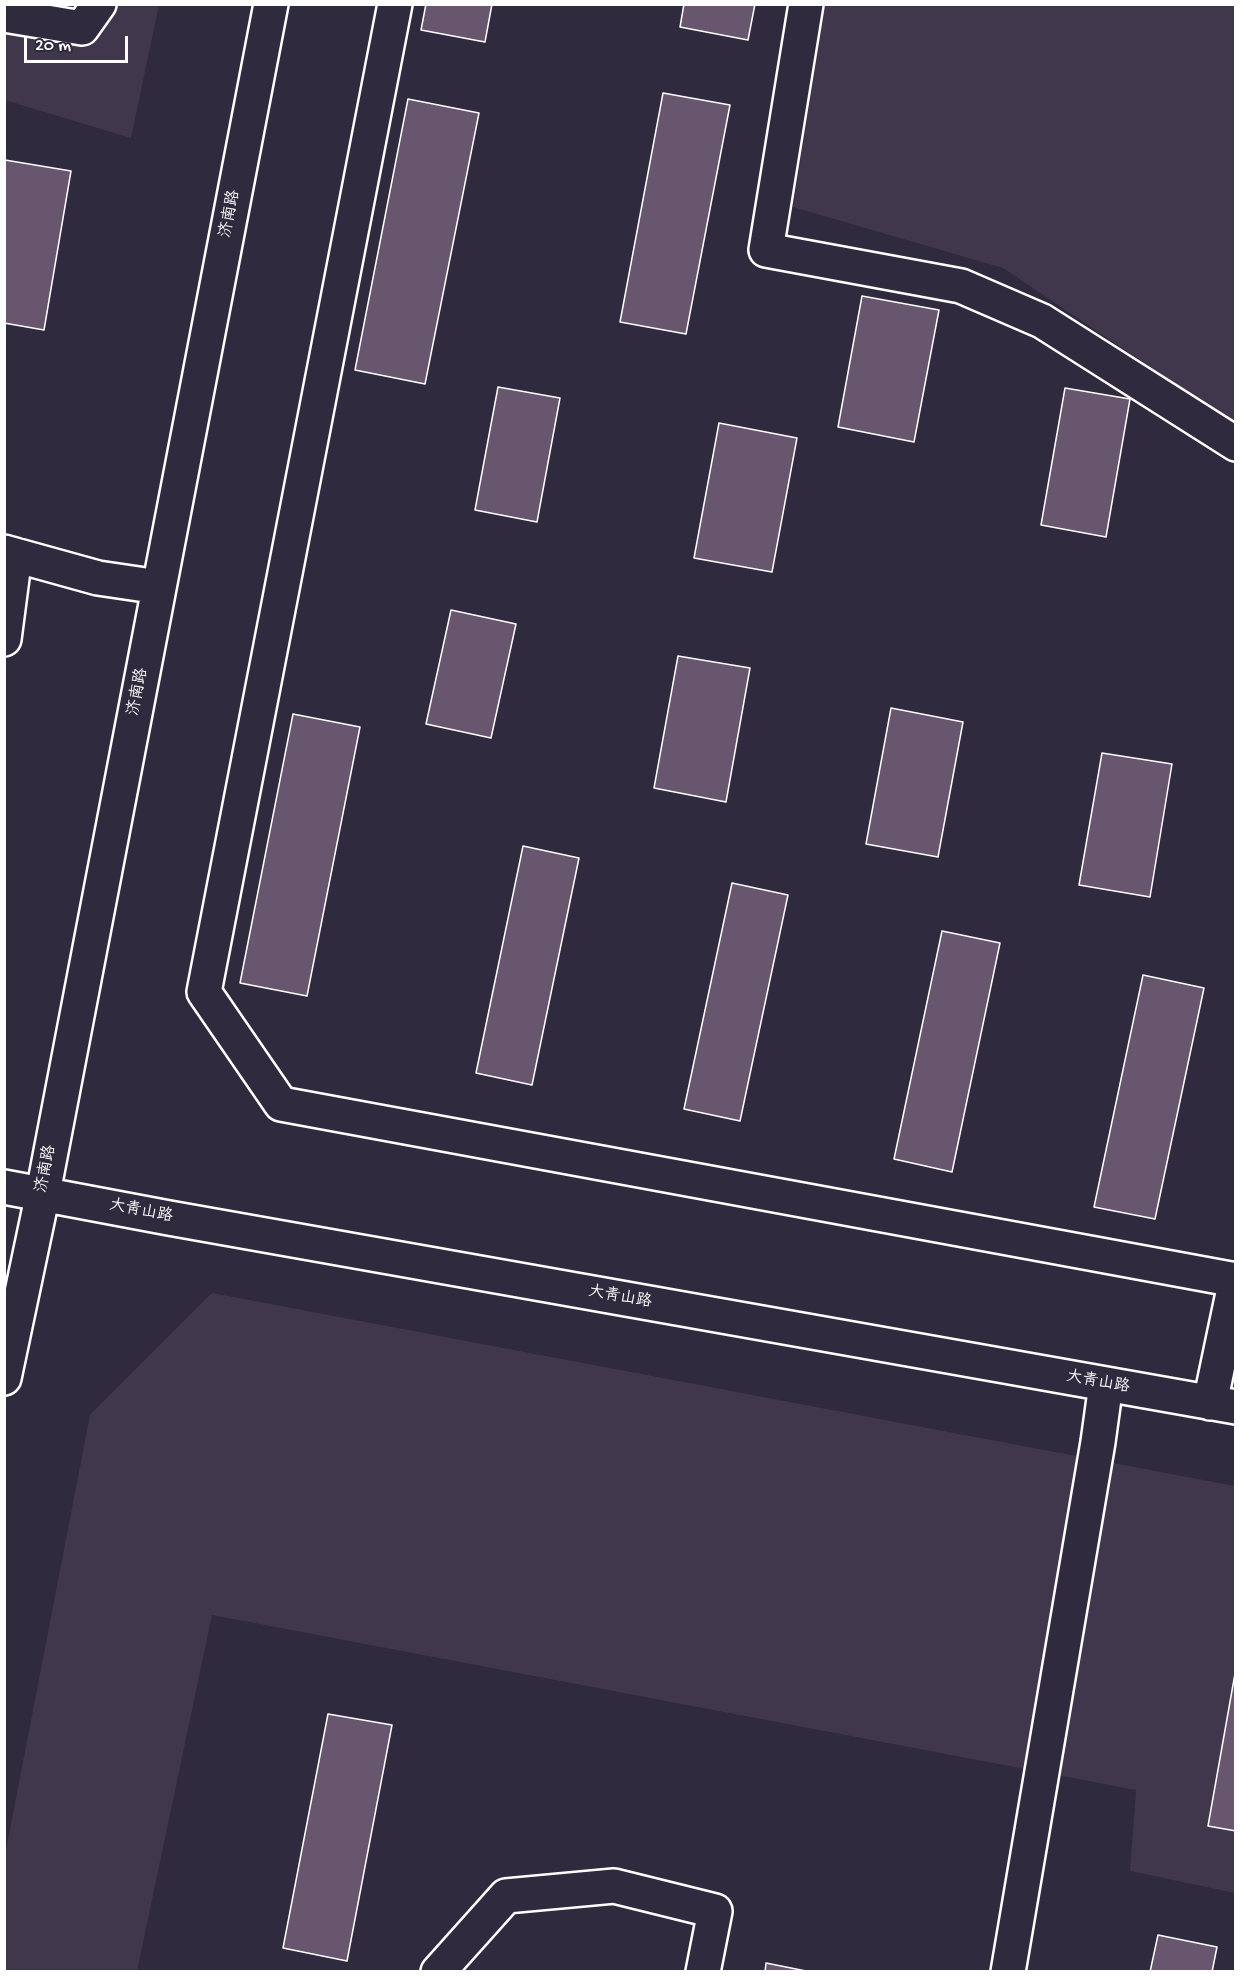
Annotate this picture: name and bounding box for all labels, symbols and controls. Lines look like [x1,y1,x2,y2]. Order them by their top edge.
scale bar [27,24,130,62]
text: 20 m [35,36,71,57]
street label: 济南路 [217,189,245,239]
street label: 济南路 [125,667,153,717]
street label: 济南路 [33,1144,61,1194]
street label: 大青山路 [108,1196,174,1228]
street label: 大青山路 [587,1283,653,1313]
street label: 大青山路 [1065,1368,1131,1398]

